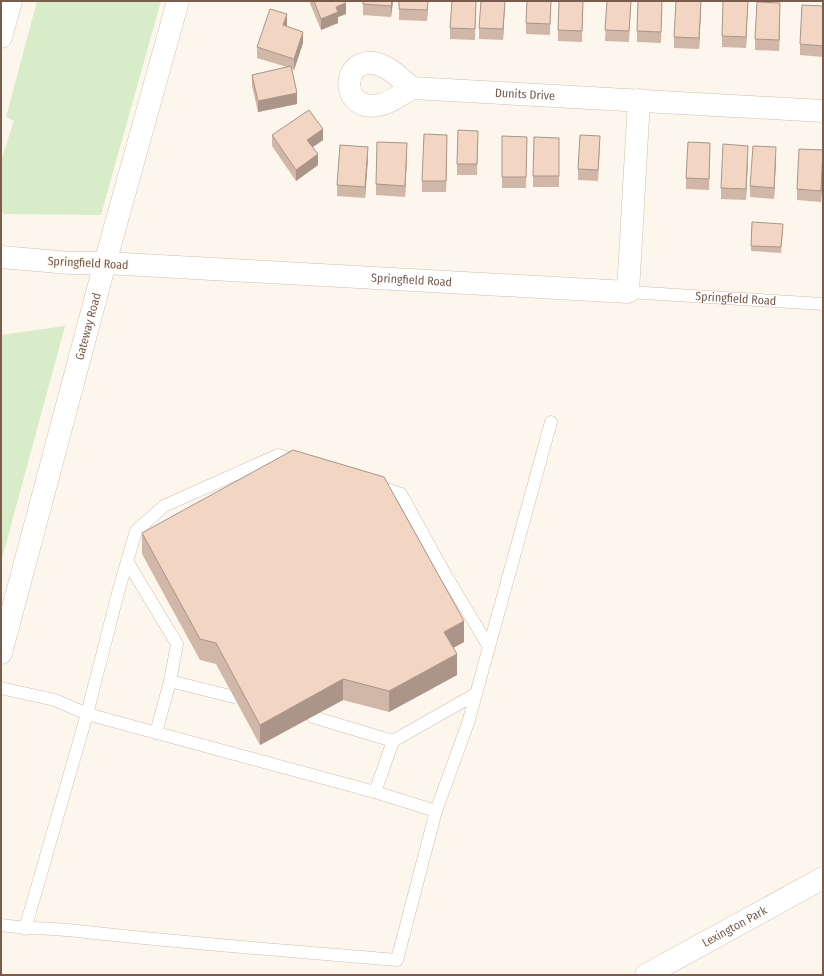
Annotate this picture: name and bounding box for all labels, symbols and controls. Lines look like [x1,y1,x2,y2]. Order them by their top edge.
street label: Dunits Drive [495,86,555,103]
street label: Springfield Road [47,254,129,272]
street label: Springfield Road [371,271,452,289]
street label: Springfield Road [695,289,777,308]
street label: Gateway Road [72,291,104,362]
street label: Lexington Park [700,903,770,950]

